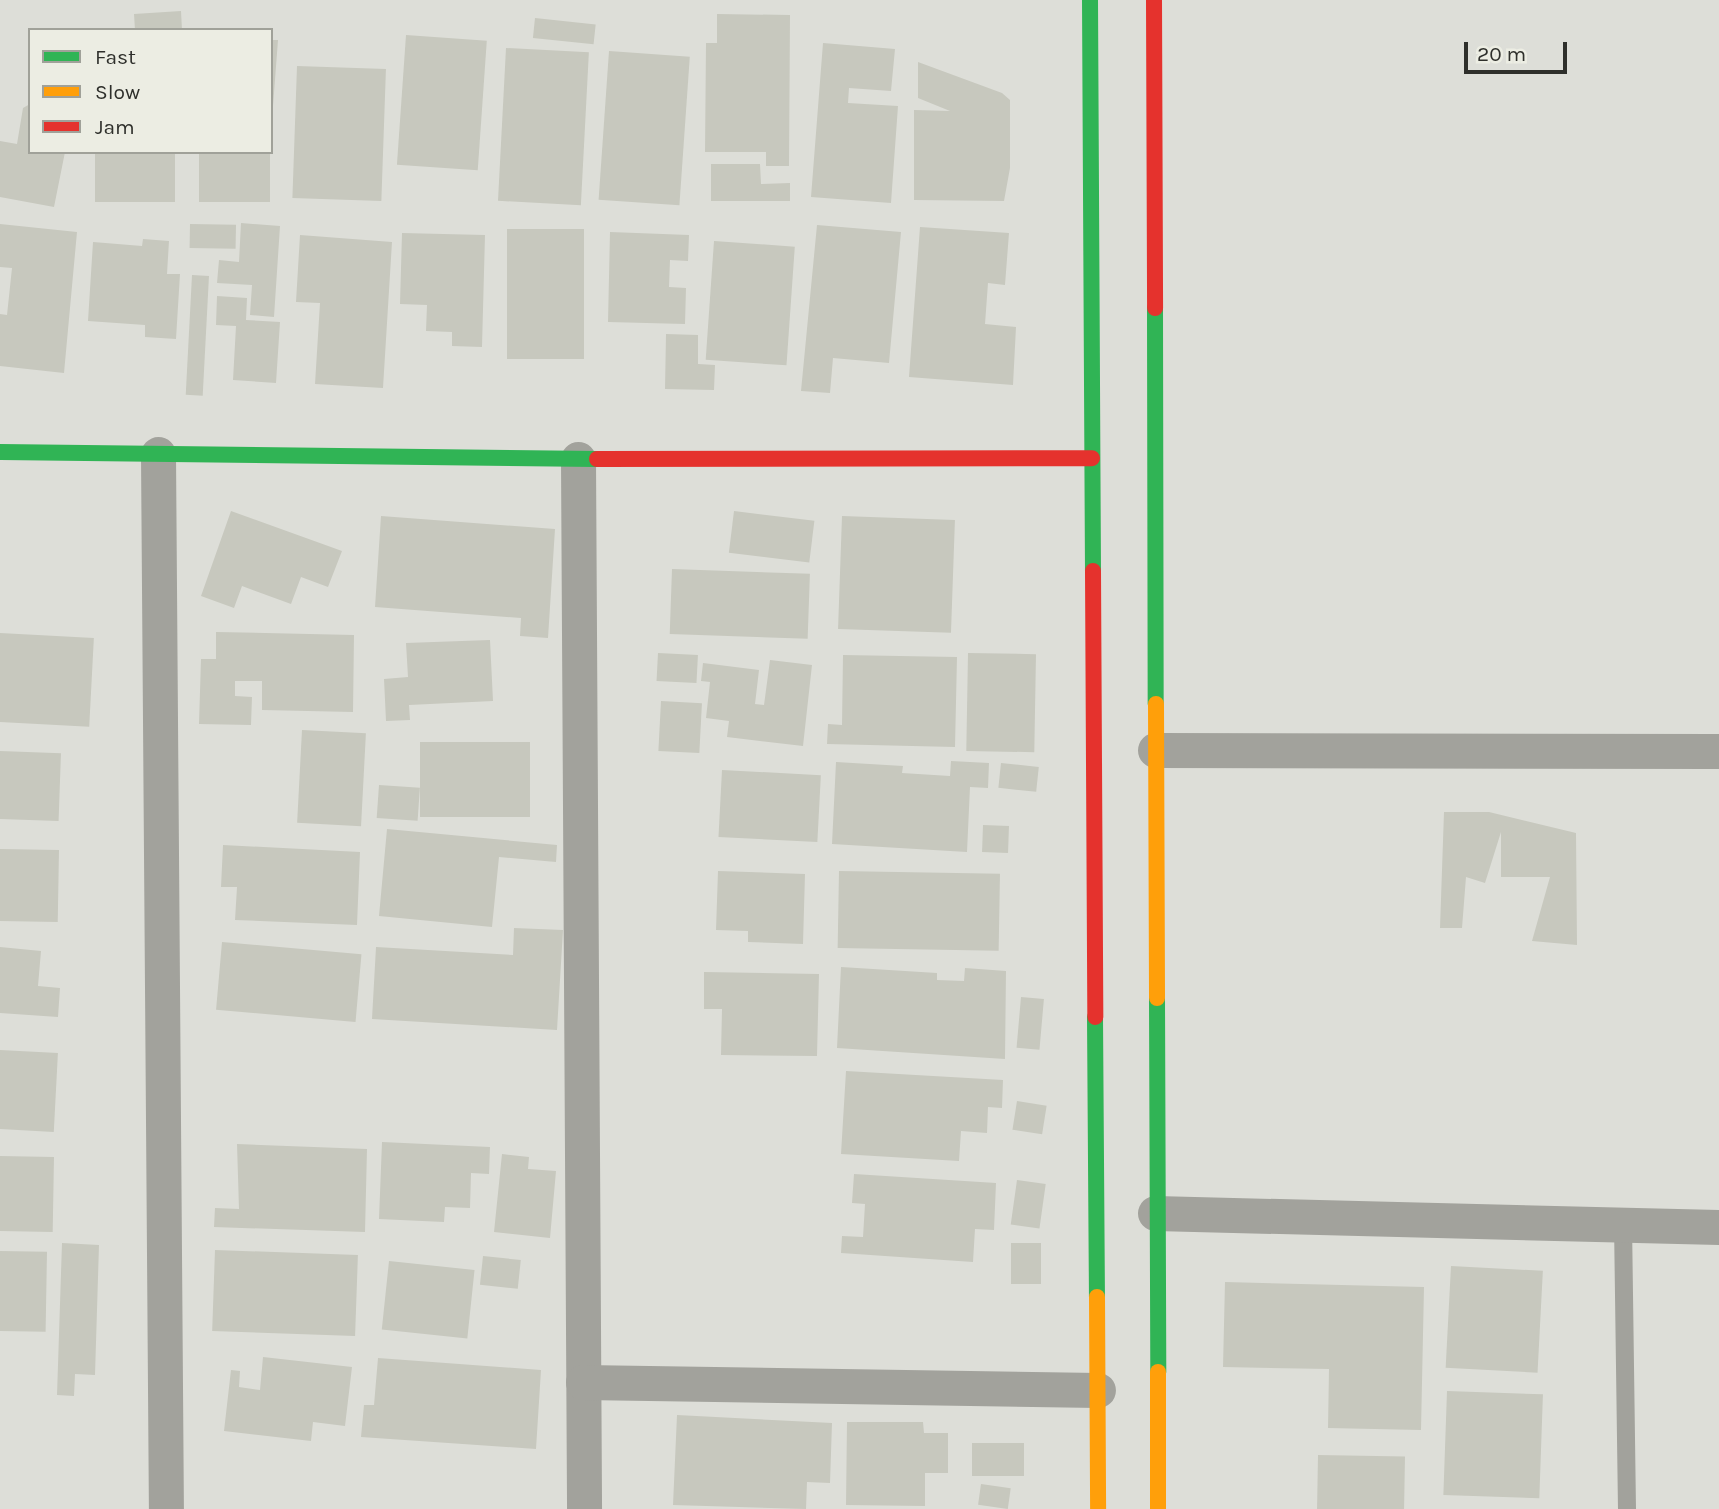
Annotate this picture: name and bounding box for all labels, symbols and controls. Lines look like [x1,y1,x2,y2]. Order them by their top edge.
legend [28,28,273,154]
scale bar [1467,28,1570,72]
text: 20 m [1477,42,1526,66]
text: Fast [95,45,136,69]
text: Slow [95,80,140,104]
text: Jam [95,115,135,139]

